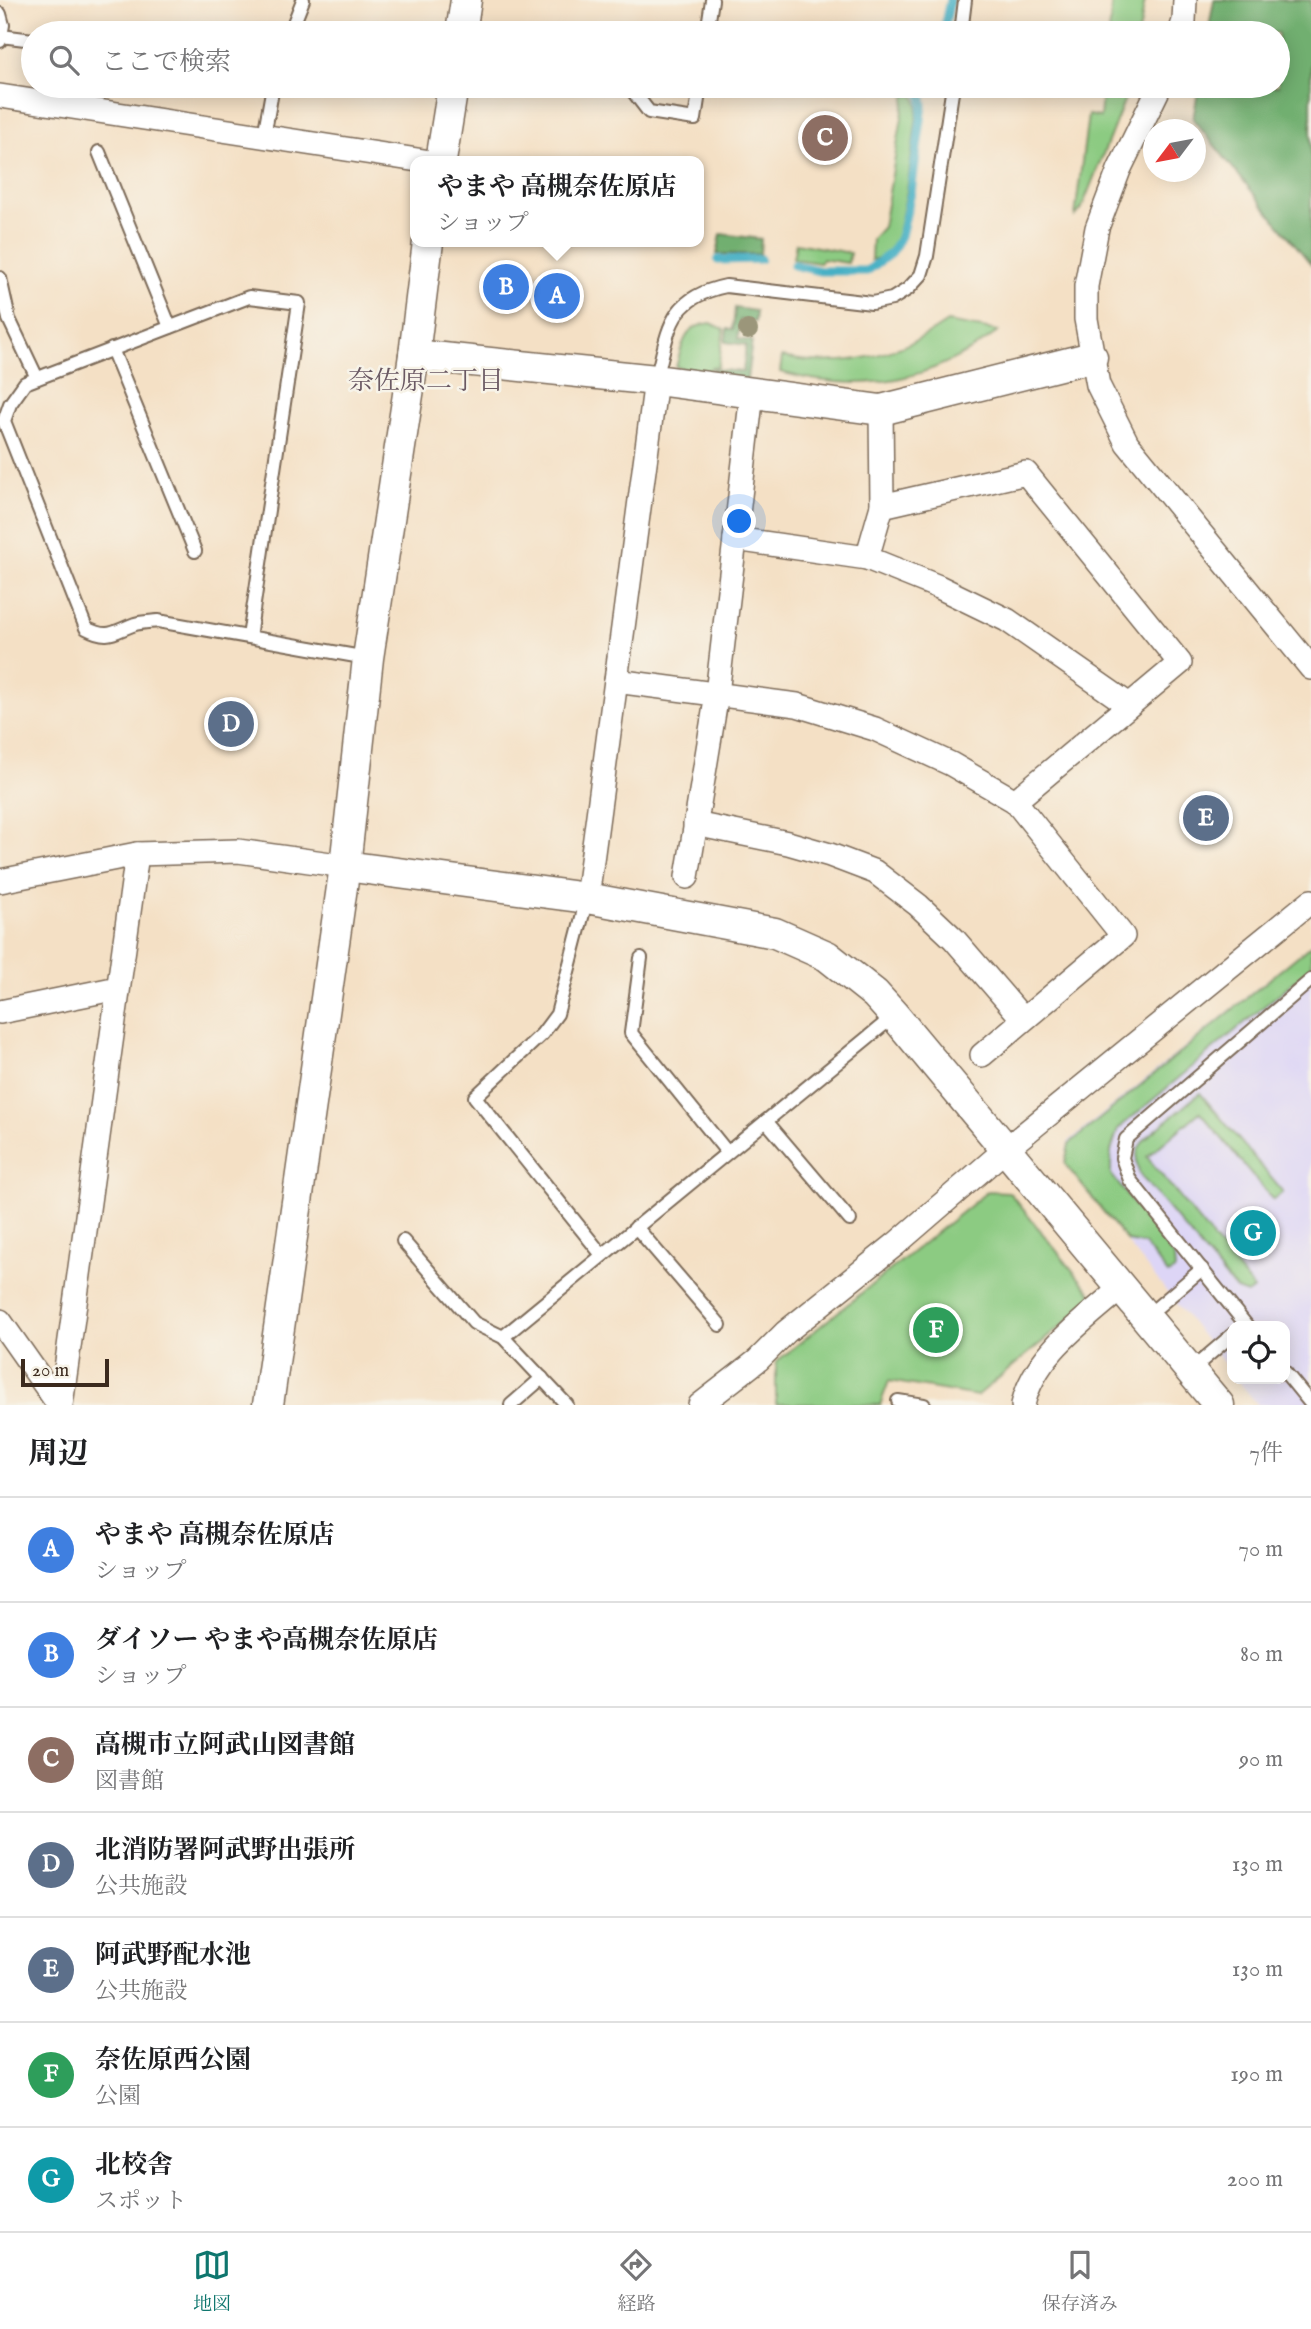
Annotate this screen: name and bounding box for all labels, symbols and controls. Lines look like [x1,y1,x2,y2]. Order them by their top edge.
search box [21,21,1290,98]
icon: search [45,41,83,79]
text: ここで検索 [101,46,231,79]
pin: C [802,112,848,164]
north arrow [1143,119,1206,182]
popup [410,156,704,247]
text: やまや 高槻奈佐原店 [437,171,677,204]
text: ショップ [437,209,529,238]
pin: B [483,261,529,313]
pin: A [534,270,580,322]
district label: 奈佐原二丁目 [348,365,504,398]
your location [722,504,756,538]
pin: D [208,698,254,750]
pin: E [1183,792,1229,844]
pin: G [1230,1207,1276,1259]
pin: F [913,1304,959,1356]
map controls [1227,1321,1290,1384]
button: locate [1227,1321,1290,1384]
scale bar [21,1356,108,1388]
text: 20 m [32,1359,69,1383]
text: 周辺 [28,1436,88,1474]
text: 7件 [1249,1439,1283,1468]
text: やまや 高槻奈佐原店 [95,1519,335,1552]
text: A [43,1535,59,1564]
text: 70 m [1238,1535,1283,1564]
text: ショップ [95,1557,187,1586]
text: ダイソー やまや高槻奈佐原店 [95,1624,438,1657]
text: B [43,1640,59,1669]
text: 80 m [1240,1640,1283,1669]
text: ショップ [95,1662,187,1691]
text: 高槻市立阿武山図書館 [95,1729,355,1762]
text: C [43,1745,59,1774]
text: 90 m [1239,1745,1283,1774]
text: 図書館 [95,1767,164,1796]
text: 北消防署阿武野出張所 [95,1834,355,1867]
text: D [42,1850,60,1879]
text: 130 m [1232,1850,1283,1879]
text: 公共施設 [95,1872,187,1901]
text: 阿武野配水池 [95,1939,251,1972]
text: E [43,1955,59,1984]
text: 130 m [1232,1955,1283,1984]
text: 公共施設 [95,1977,187,2006]
text: 奈佐原西公園 [95,2044,251,2077]
text: F [44,2060,58,2089]
text: 190 m [1230,2060,1283,2089]
text: 公園 [95,2082,141,2111]
text: 北校舎 [95,2149,173,2182]
text: G [42,2165,60,2194]
text: 200 m [1227,2165,1283,2194]
text: スポット [95,2187,187,2216]
tab: 地図 [193,2246,231,2317]
tab: 経路 [617,2246,656,2317]
tab: 保存済み [1042,2246,1118,2317]

